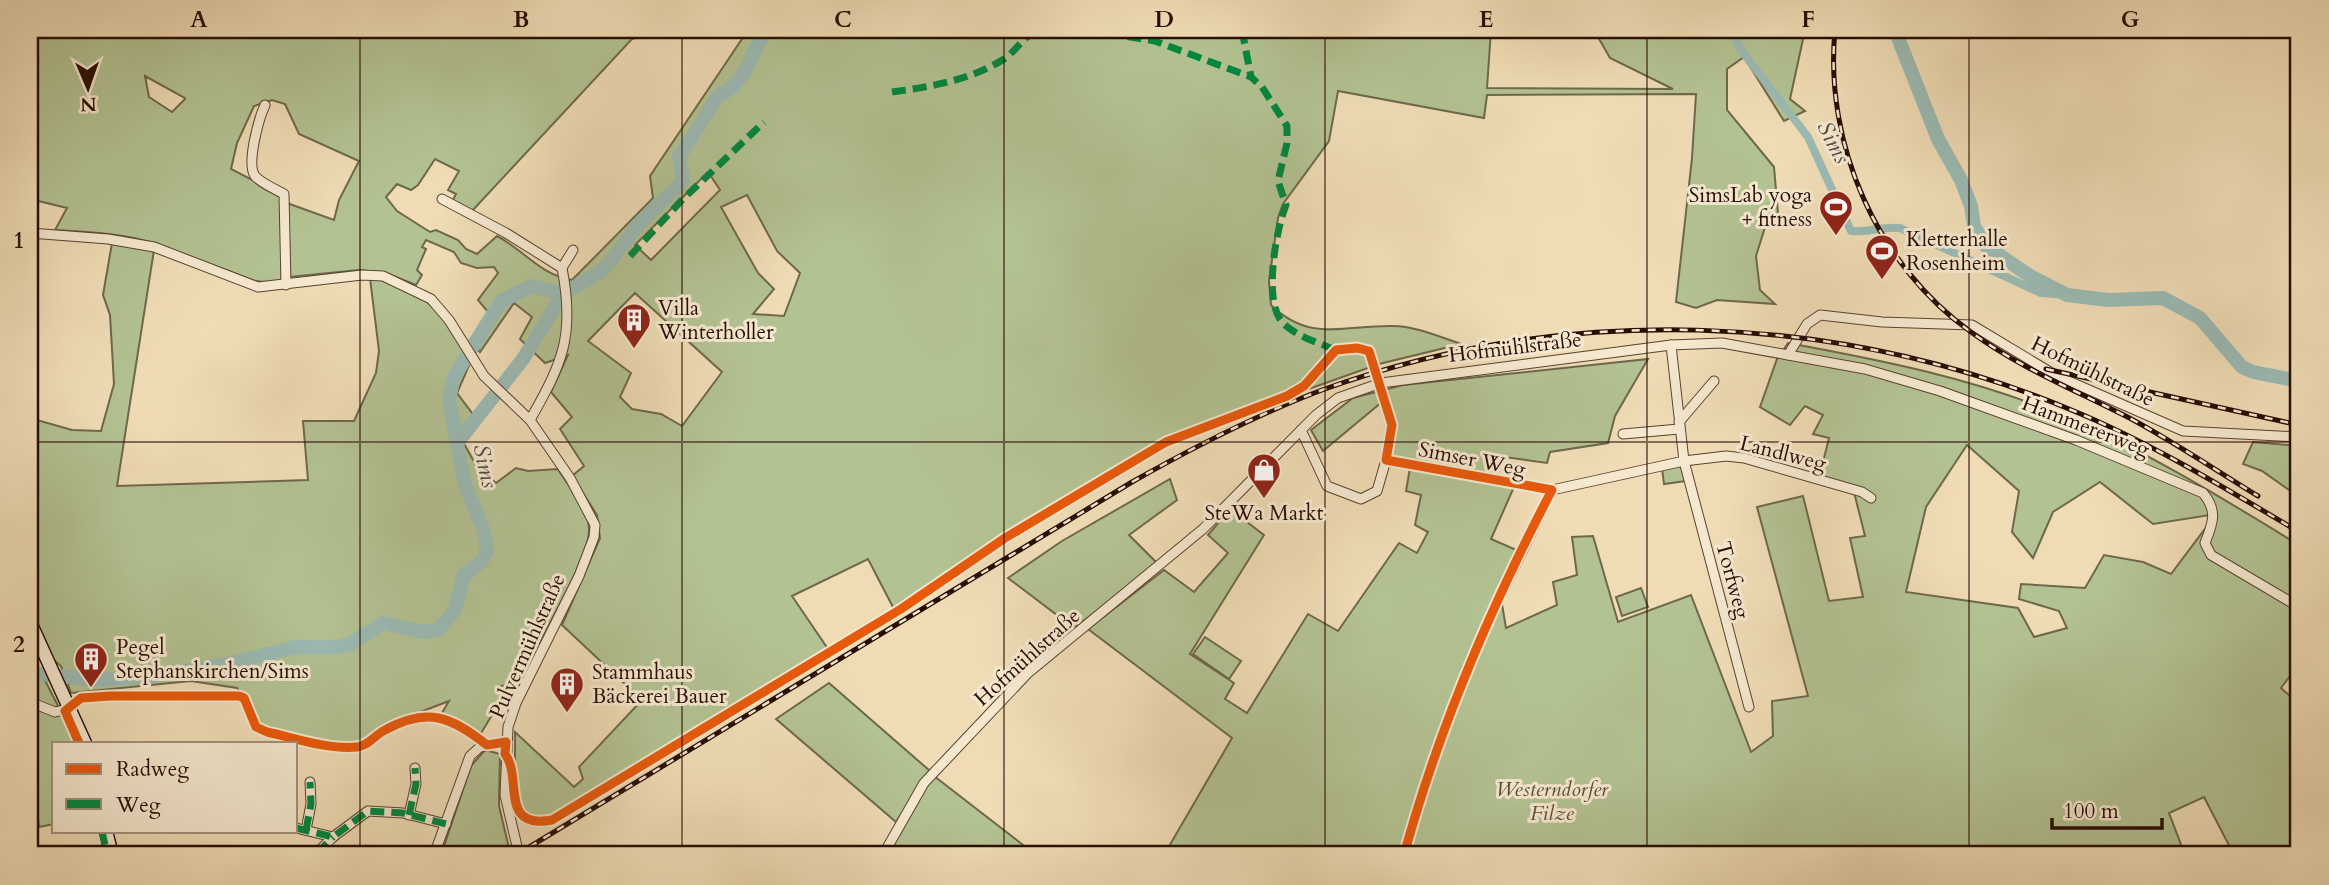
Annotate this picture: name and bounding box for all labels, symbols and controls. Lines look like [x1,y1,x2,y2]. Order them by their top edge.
text: A [190,4,208,35]
text: B [513,4,529,35]
text: C [834,4,852,35]
text: D [1154,4,1174,35]
text: E [1479,4,1493,35]
text: F [1801,4,1815,35]
text: G [2121,4,2140,35]
north arrow [52,52,122,122]
text: N [79,91,97,117]
water label: Sims [1809,115,1858,169]
place label: SimsLab yoga + fitness [1689,181,1812,234]
sports icon: SimsLab yoga + fitness [1817,188,1855,237]
text: 1 [13,225,25,256]
place label: Kletterhalle Rosenheim [1906,225,2008,278]
sports icon: Kletterhalle Rosenheim [1863,232,1901,281]
place label: Villa Winterholler [657,294,774,347]
building icon: Villa Winterholler [615,301,653,350]
street label: Hofmühlstraße [1447,325,1583,370]
street label: Hofmühlstraße [2026,329,2159,414]
street label: Hammererweg [2018,389,2154,464]
street label: Landlweg [1736,429,1829,478]
street label: Simser Weg [1416,435,1528,484]
water label: Sims [465,441,506,491]
shop icon: SteWa Markt [1245,451,1283,500]
place label: SteWa Markt [1205,499,1324,528]
street label: Torfweg [1708,538,1757,622]
street label: Pulvermühlstraße [483,569,572,723]
street label: Hofmühlstraße [968,602,1087,713]
text: 2 [13,629,25,660]
place label: Pegel Stephanskirchen/Sims [116,633,309,686]
building icon: Pegel Stephanskirchen/Sims [72,640,110,689]
place label: Stammhaus Bäckerei Bauer [592,658,727,711]
building icon: Stammhaus Bäckerei Bauer [548,665,586,714]
legend [52,742,298,832]
text: Radweg [116,755,189,784]
park label: Westerndorfer Filze [1496,775,1609,828]
scale bar [2052,787,2163,831]
text: Weg [115,791,161,820]
text: 100 m [2063,797,2119,826]

